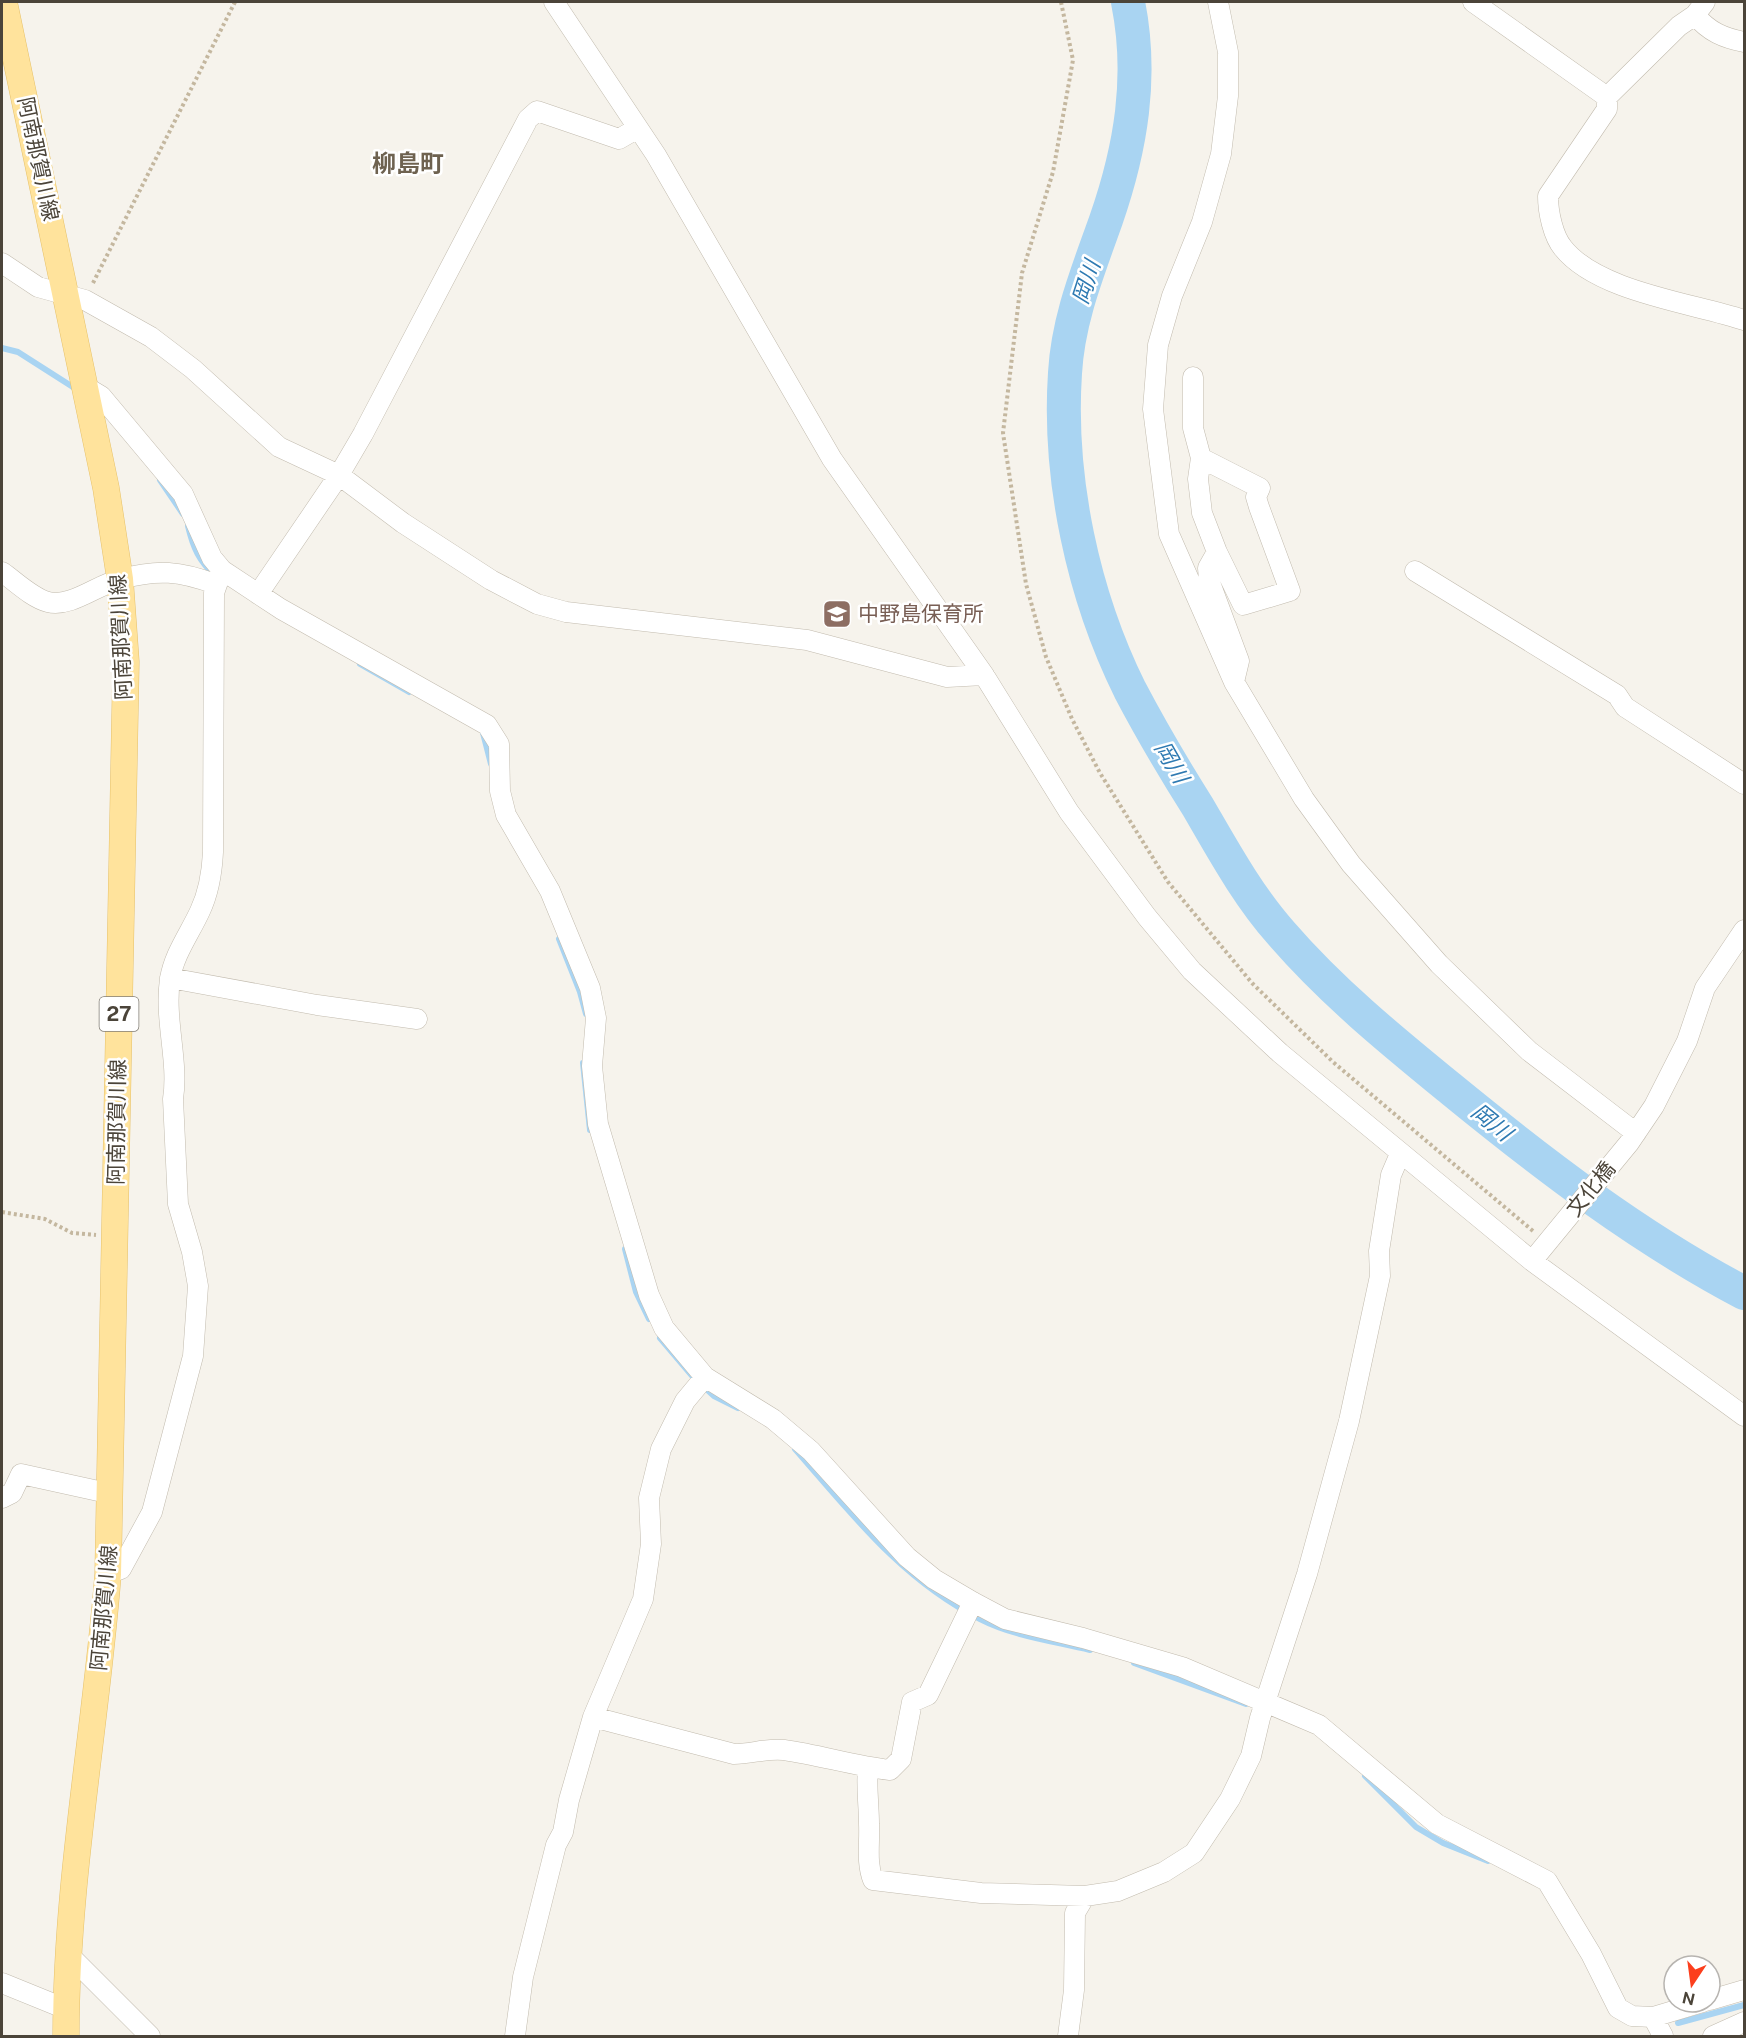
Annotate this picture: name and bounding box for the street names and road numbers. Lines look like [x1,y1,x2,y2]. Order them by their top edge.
street label: 阿南那賀川線 [13,95,64,223]
street label: 阿南那賀川線 [105,573,136,701]
road number: 27 [100,997,138,1031]
street label: 阿南那賀川線 [103,1059,130,1185]
street label: 文化橋 [1561,1156,1620,1221]
street label: 阿南那賀川線 [86,1544,121,1672]

